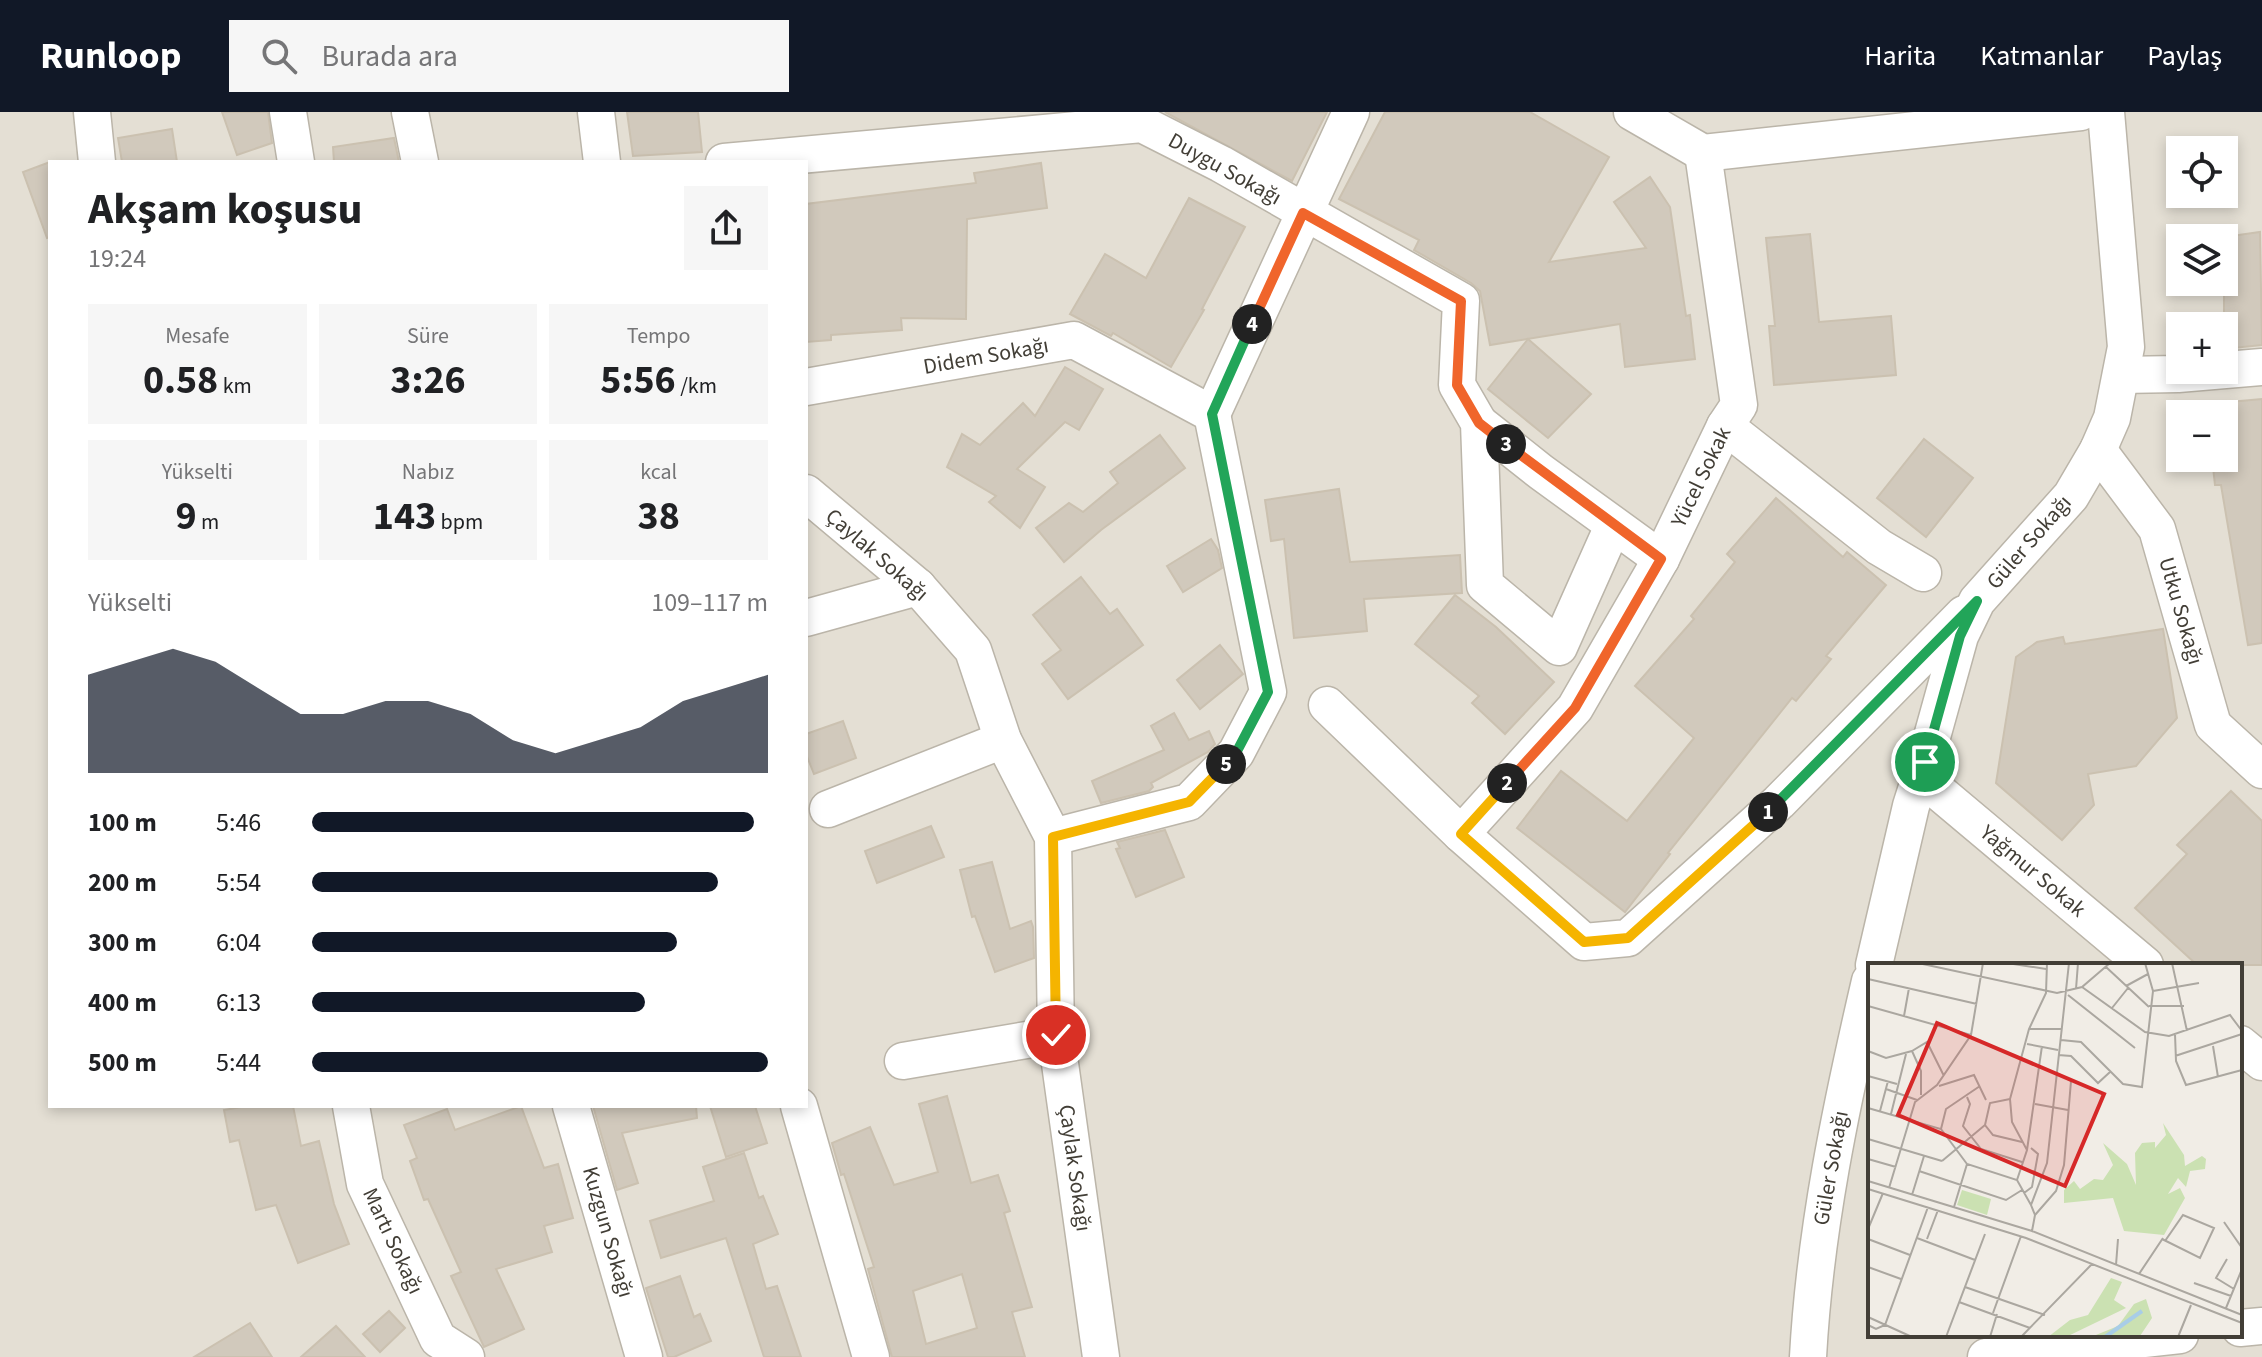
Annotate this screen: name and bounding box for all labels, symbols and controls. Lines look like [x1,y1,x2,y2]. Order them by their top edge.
search box [229,20,789,92]
text: Runloop [40,29,181,83]
icon: search [257,34,301,78]
text: Burada ara [321,35,458,78]
text: Harita [1864,36,1936,76]
text: Katmanlar [1980,36,2103,76]
text: Paylaş [2147,36,2222,76]
street label: Duygu Sokağı [1162,125,1288,213]
map controls [2166,136,2238,472]
button: locate [2166,136,2238,208]
text: Akşam koşusu [88,178,363,241]
button: share [684,186,768,270]
button: layers [2166,224,2238,296]
text: 19:24 [88,240,146,277]
pin: 4 [1232,304,1272,344]
text: 4 [1246,308,1258,340]
button: + [2166,312,2238,384]
text: Mesafe [165,320,230,352]
text: Süre [407,320,449,352]
text: Tempo [627,320,690,352]
street label: Didem Sokağı [921,329,1051,383]
text: 0.58 [143,352,218,409]
text: 3:26 [390,352,466,409]
text: 5:56 [600,352,676,409]
text: km [218,370,252,402]
text: /km [676,370,717,402]
button: − [2166,400,2238,472]
street label: Yücel Sokak [1662,421,1739,534]
pin: 3 [1486,424,1526,464]
text: 3 [1500,428,1512,460]
text: Yükselti [162,456,233,488]
text: Nabız [402,456,454,488]
text: kcal [640,456,677,488]
text: 9 [175,488,197,545]
text: 143 [373,488,436,545]
text: 38 [638,488,680,545]
street label: Güler Sokağı [1979,488,2079,596]
street label: Çaylak Sokağı [818,501,936,609]
text: m [197,506,219,538]
text: bpm [436,506,483,538]
street label: Utku Sokağı [2150,553,2212,669]
text: Yükselti [88,584,172,621]
text: 109–117 m [651,584,768,621]
pin [1891,728,1959,796]
icon: arrive [1903,740,1947,784]
pin: 5 [1206,744,1246,784]
text: 5 [1220,748,1232,780]
pin: 2 [1487,763,1527,803]
text: 2 [1501,767,1513,799]
pin: 1 [1748,792,1788,832]
text: 1 [1762,796,1774,828]
text: 100 m [88,804,157,841]
text: 5:46 [216,804,261,841]
street label: Yağmur Sokak [1972,816,2093,925]
text: 200 m [88,864,157,901]
text: 5:54 [216,864,261,901]
text: 300 m [88,924,157,961]
text: 6:04 [216,924,261,961]
inset map [1868,963,2242,1337]
text: 400 m [88,984,157,1021]
text: 6:13 [216,984,261,1021]
pin [1022,1001,1090,1069]
icon: check [1034,1013,1078,1057]
text: 500 m [88,1044,157,1081]
text: 5:44 [216,1044,261,1081]
street label: Çaylak Sokağı [1050,1102,1100,1234]
street label: Güler Sokağı [1805,1108,1857,1228]
street label: Kuzgun Sokağı [574,1163,642,1301]
street label: Martı Sokağı [354,1183,432,1299]

